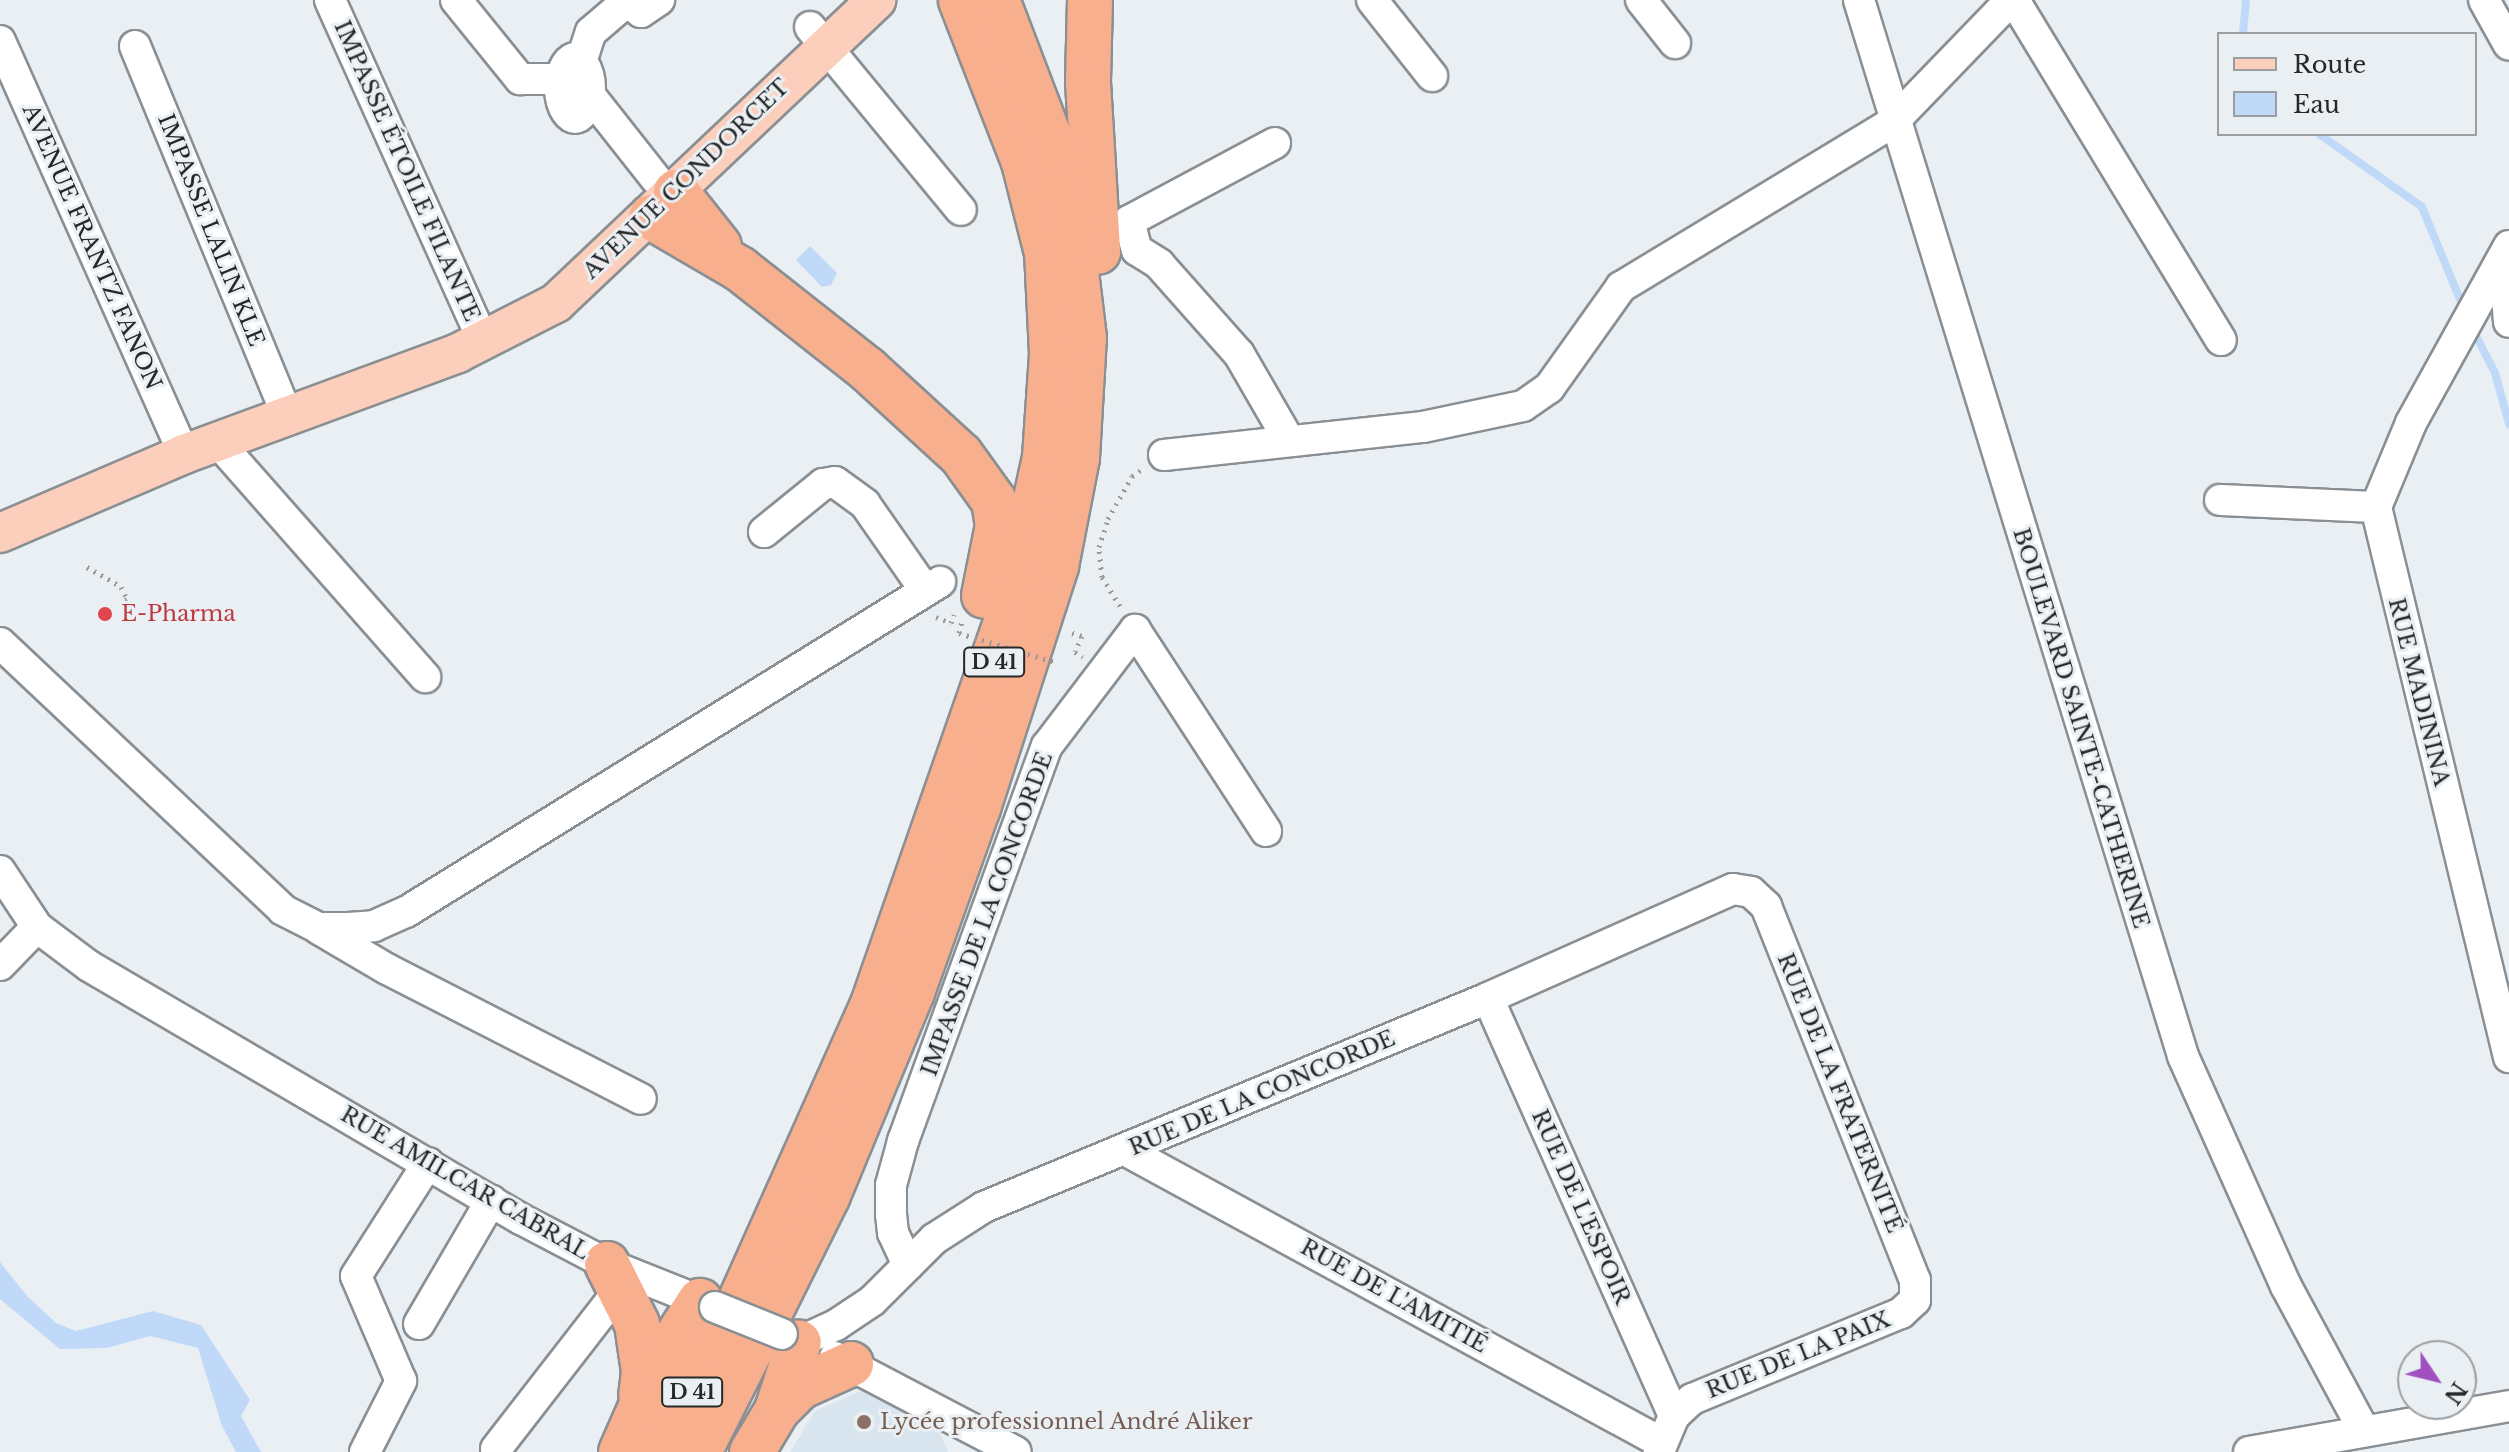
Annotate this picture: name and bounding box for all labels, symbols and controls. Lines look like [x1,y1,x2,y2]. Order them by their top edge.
street label: IMPASSE ÉTOILE FILANTE [329,17,485,325]
legend [2217,32,2477,136]
text: Route [2293,50,2366,79]
street label: AVENUE CONDORCET [578,74,794,284]
text: Eau [2293,90,2340,119]
street label: AVENUE FRANTZ FANON [17,100,167,394]
street label: IMPASSE LALIN KLE [152,110,270,350]
street label: BOULEVARD SAINTE-CATHERINE [2007,525,2155,931]
street label: RUE MADININA [2383,595,2455,789]
place label: E-Pharma [121,601,236,627]
marker: E-Pharma [96,605,114,623]
road number: D 41 [962,646,1026,678]
street label: IMPASSE DE LA CONCORDE [916,748,1058,1080]
street label: RUE DE LA FRATERNITÉ [1772,949,1908,1237]
street label: RUE DE LA CONCORDE [1125,1025,1399,1161]
street label: RUE AMILCAR CABRAL [335,1101,595,1265]
street label: RUE DE L'ESPOIR [1526,1105,1636,1309]
street label: RUE DE L'AMITIÉ [1296,1234,1492,1358]
street label: RUE DE LA PAIX [1702,1306,1894,1404]
north arrow [2397,1340,2477,1420]
road number: D 41 [660,1376,724,1408]
text: N [2438,1377,2472,1409]
place label: Lycée professionnel André Aliker [880,1409,1254,1435]
marker: Lycée professionnel André Aliker [855,1413,873,1431]

